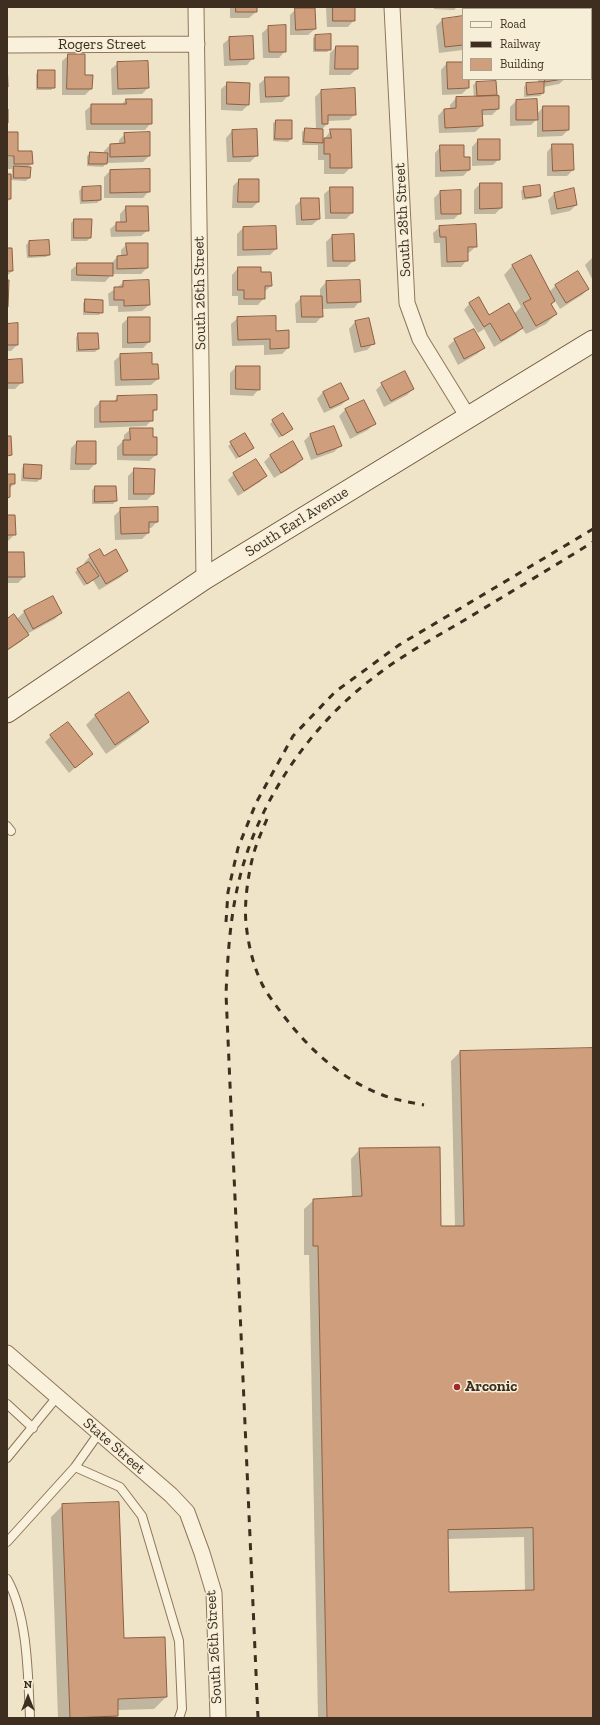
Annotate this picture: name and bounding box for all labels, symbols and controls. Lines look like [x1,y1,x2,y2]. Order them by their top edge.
legend [462,8,592,80]
text: Road [500,17,526,31]
street label: Rogers Street [58,36,146,54]
text: Railway [500,37,541,51]
text: Building [500,57,544,71]
street label: South 28th Street [391,163,415,277]
street label: South 26th Street [190,236,210,350]
street label: South Earl Avenue [242,483,352,561]
place label: Arconic [465,1378,517,1396]
marker: Arconic [452,1382,462,1392]
street label: State Street [79,1414,149,1478]
street label: South 26th Street [202,1590,226,1704]
north arrow [8,1677,48,1717]
text: N [24,1678,32,1691]

